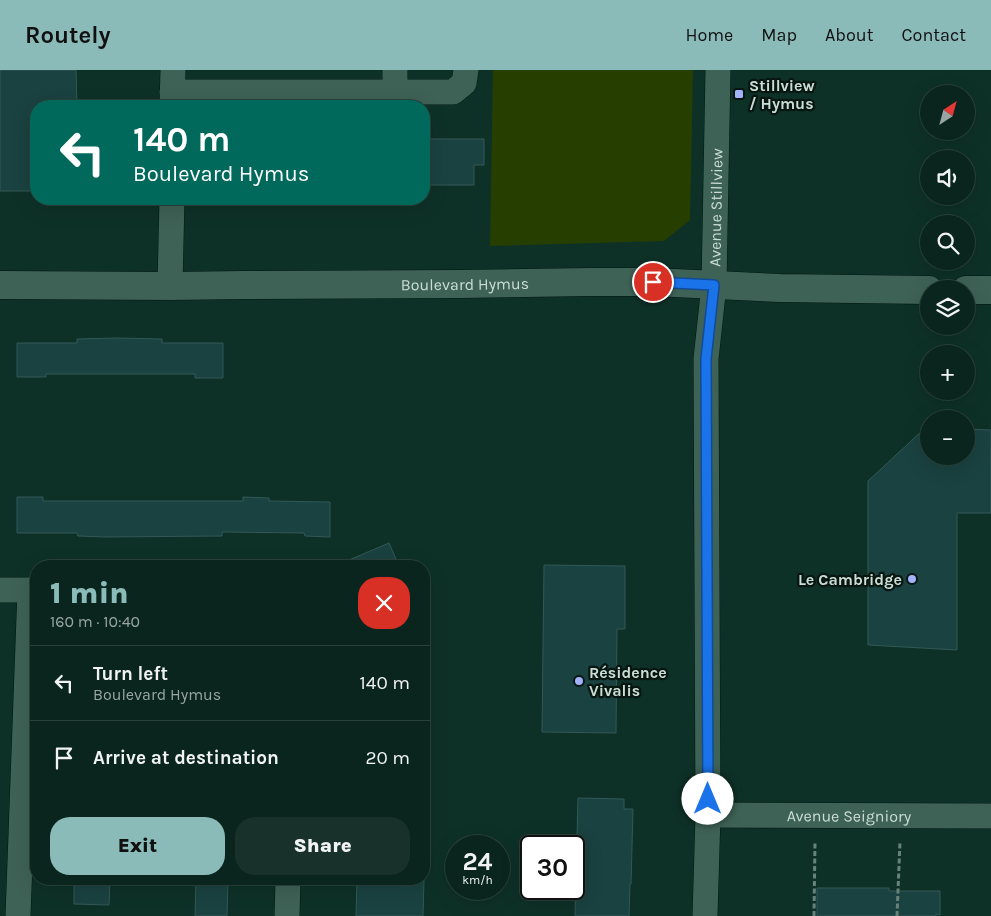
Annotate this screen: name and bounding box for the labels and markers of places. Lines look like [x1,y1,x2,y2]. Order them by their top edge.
place label: Stillview / Hymus [749,76,815,113]
marker: Stillview / Hymus [733,88,745,100]
pin [632,261,674,303]
place label: Le Cambridge [798,570,902,589]
marker: Le Cambridge [906,573,918,585]
place label: Résidence Vivalis [589,663,667,700]
marker: Résidence Vivalis [573,675,585,687]

